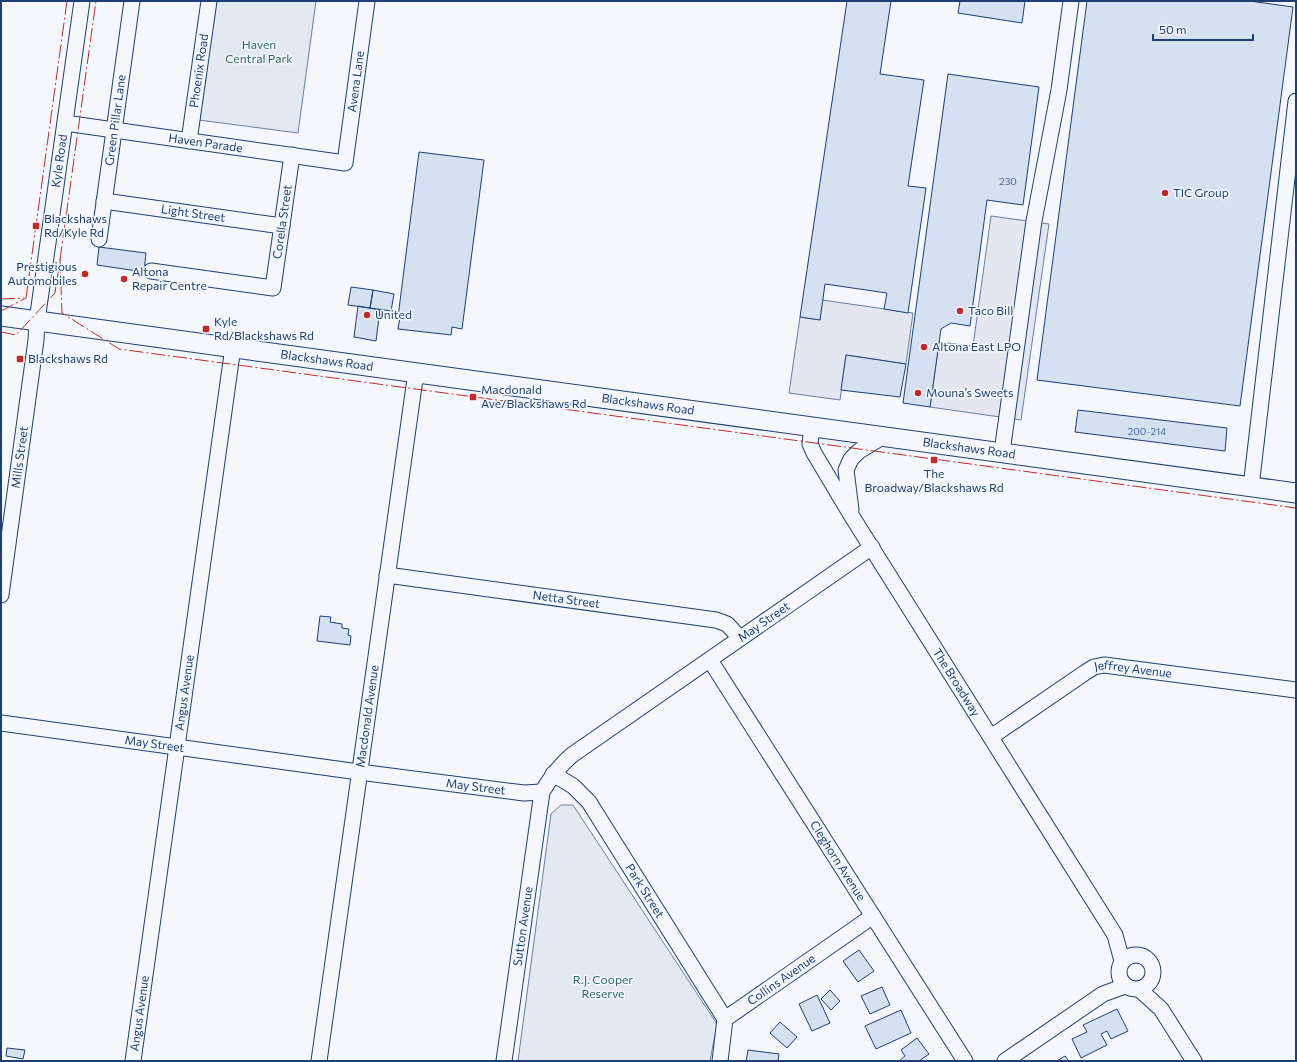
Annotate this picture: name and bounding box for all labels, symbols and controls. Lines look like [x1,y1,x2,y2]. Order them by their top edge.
scale bar [1153,16,1253,42]
text: 50 m [1159,22,1187,36]
street label: Phoenix Road [186,33,210,109]
park label: Haven Central Park [225,37,293,65]
street label: Avena Lane [344,50,366,113]
street label: Green Pillar Lane [101,74,128,166]
street label: Haven Parade [168,130,244,154]
street label: Kyle Road [48,133,69,188]
house number: 230 [999,175,1017,187]
street label: Corella Street [269,184,294,260]
place label: TIC Group [1173,185,1229,199]
marker: TIC Group [1160,188,1170,198]
street label: Light Street [160,201,226,224]
place label: Blackshaws Rd/Kyle Rd [44,211,107,239]
marker: Blackshaws Rd/Kyle Rd [31,221,41,231]
place label: Prestigious Automobiles [7,259,77,287]
place label: Altona Repair Centre [132,264,207,292]
marker: Prestigious Automobiles [80,269,90,279]
marker: Altona Repair Centre [119,274,129,284]
place label: Taco Bill [968,303,1013,317]
marker: Taco Bill [955,306,965,316]
place label: United [375,307,412,321]
marker: United [362,310,372,320]
place label: Kyle Rd/Blackshaws Rd [214,314,314,342]
marker: Kyle Rd/Blackshaws Rd [201,324,211,334]
place label: Altona East LPO [932,339,1021,353]
marker: Altona East LPO [919,342,929,352]
street label: Blackshaws Road [280,346,374,373]
place label: Blackshaws Rd [28,351,108,365]
marker: Blackshaws Rd [15,354,25,364]
place label: Macdonald Ave/Blackshaws Rd [481,382,586,410]
place label: Mouna’s Sweets [926,385,1013,399]
marker: Mouna’s Sweets [913,388,923,398]
street label: Blackshaws Road [601,390,695,417]
marker: Macdonald Ave/Blackshaws Rd [468,392,478,402]
street label: Mills Street [8,425,30,489]
house number: 200-214 [1128,425,1166,437]
street label: Blackshaws Road [922,434,1016,461]
marker: The Broadway/Blackshaws Rd [929,455,939,465]
place label: The Broadway/Blackshaws Rd [864,466,1004,494]
street label: Netta Street [532,587,601,610]
street label: May Street [735,598,792,644]
street label: The Broadway [930,645,984,719]
street label: Angus Avenue [171,654,196,731]
street label: Jeffrey Avenue [1093,657,1173,680]
street label: Macdonald Avenue [352,664,381,768]
street label: May Street [124,732,185,754]
street label: May Street [445,775,507,797]
street label: Cleghorn Avenue [808,818,869,903]
street label: Park Street [623,861,668,920]
street label: Sutton Avenue [510,886,535,967]
street label: Collins Avenue [744,951,817,1007]
park label: R.J. Cooper Reserve [573,972,633,1000]
street label: Angus Avenue [126,975,151,1052]

